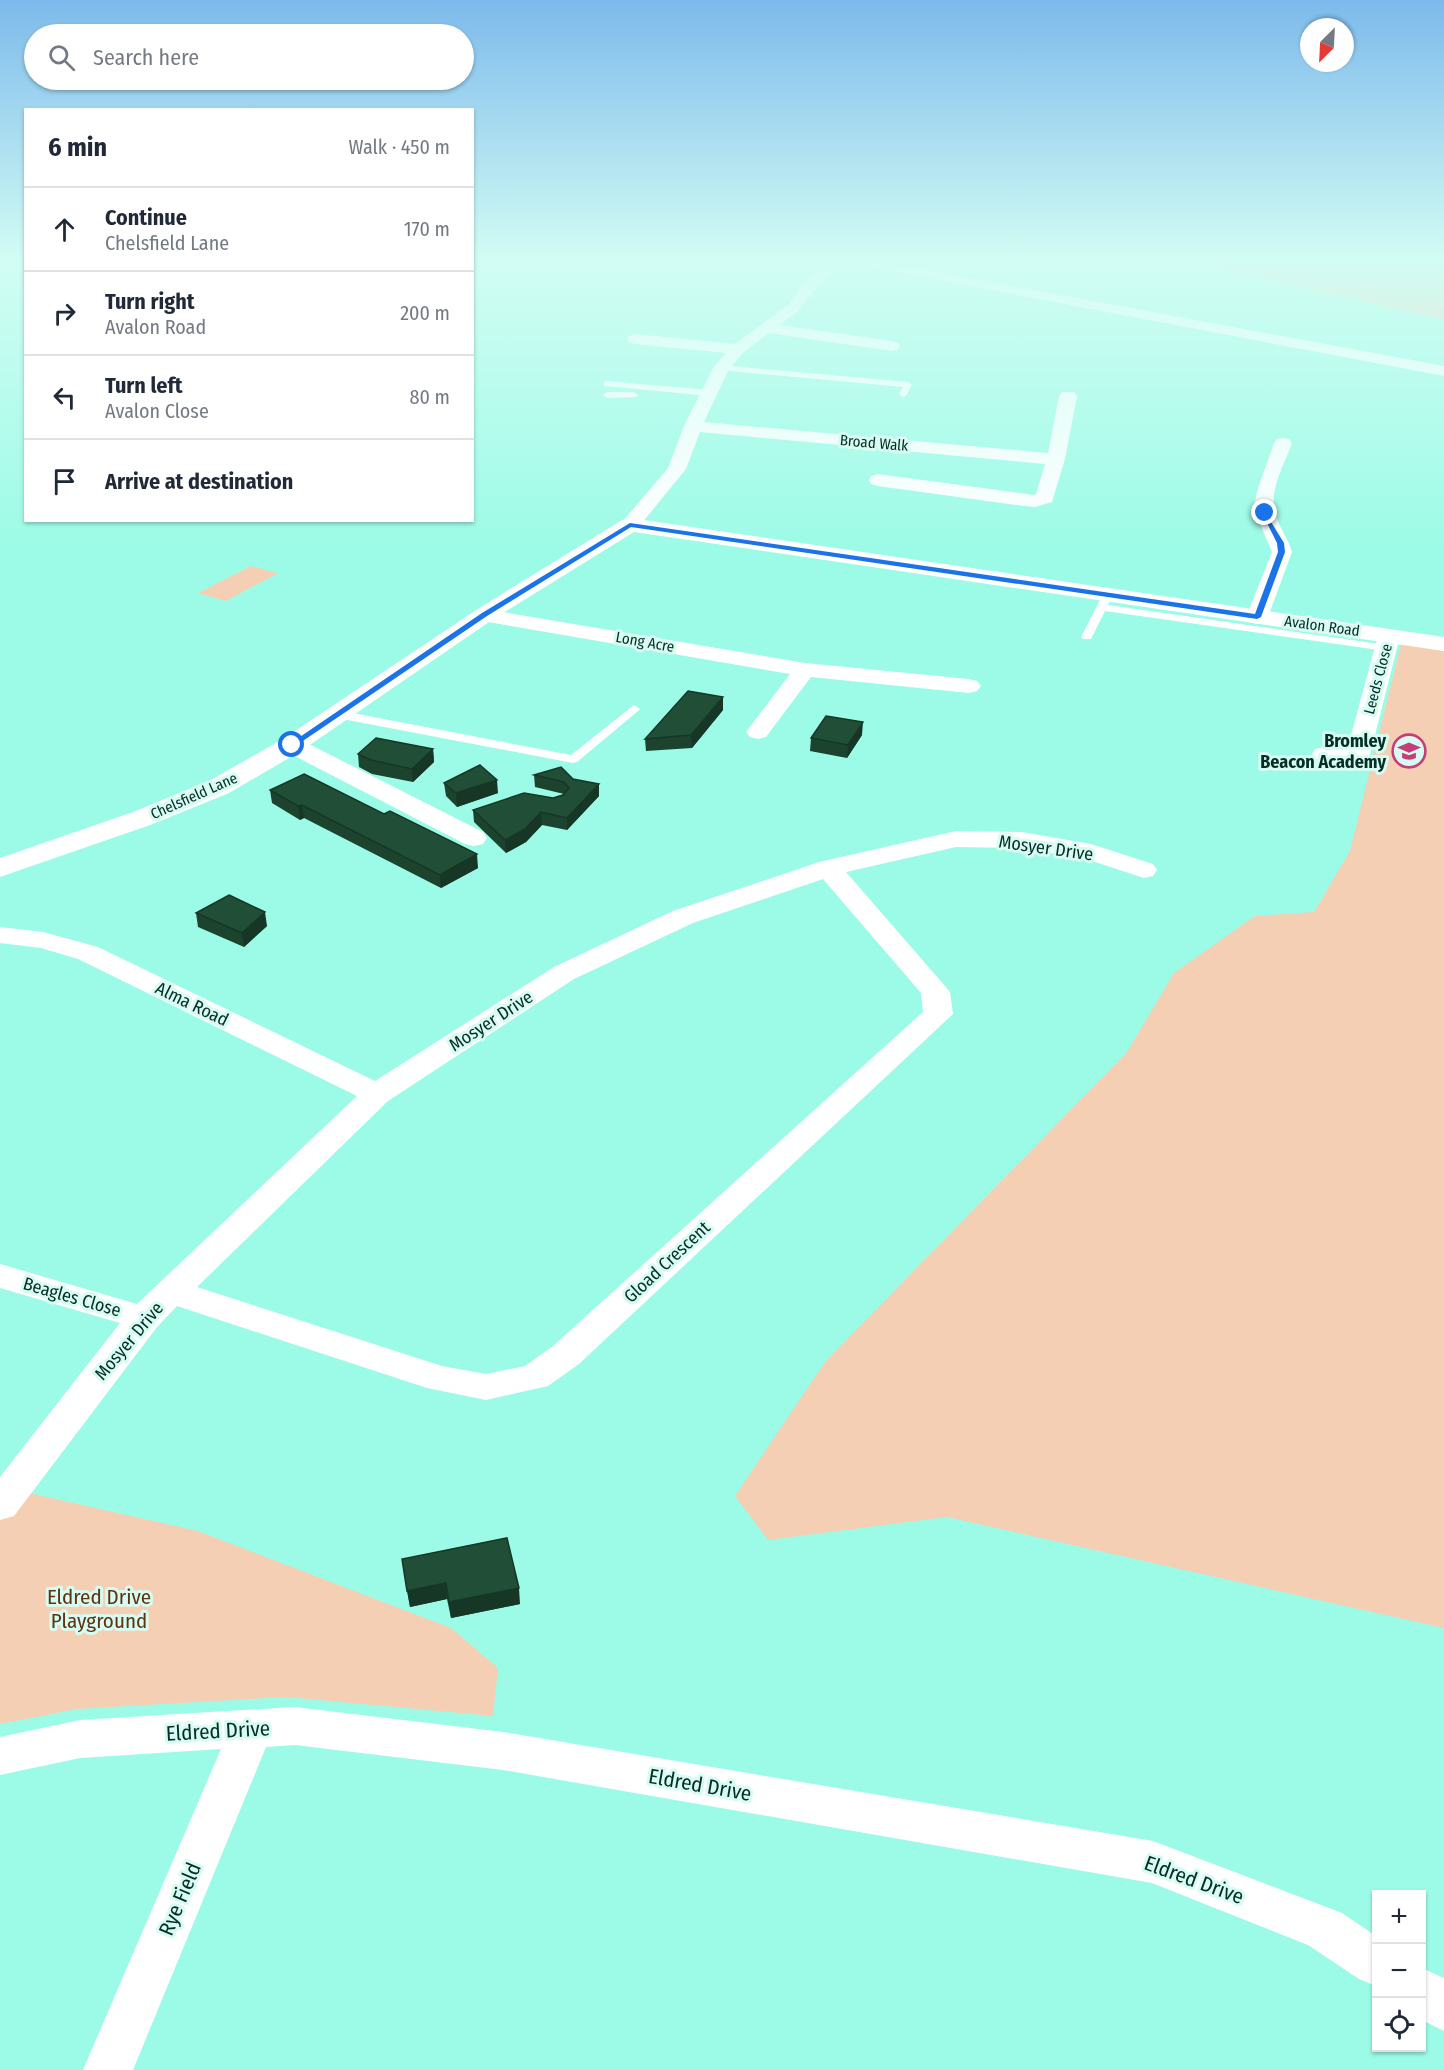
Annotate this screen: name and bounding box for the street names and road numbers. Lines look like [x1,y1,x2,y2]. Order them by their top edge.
street label: Broad Walk [839,431,909,455]
street label: Avalon Road [1283,612,1361,640]
street label: Long Acre [614,628,676,656]
street label: Leeds Close [1360,642,1396,716]
street label: Chelsfield Lane [148,769,240,823]
street label: Mosyer Drive [997,830,1095,866]
street label: Alma Road [152,977,232,1031]
street label: Mosyer Drive [445,986,537,1056]
street label: Gload Crescent [619,1216,715,1308]
street label: Beagles Close [21,1273,124,1321]
street label: Mosyer Drive [90,1297,168,1385]
street label: Eldred Drive [165,1715,271,1747]
street label: Eldred Drive [646,1763,754,1807]
street label: Eldred Drive [1141,1850,1247,1910]
street label: Rye Field [153,1859,207,1939]

